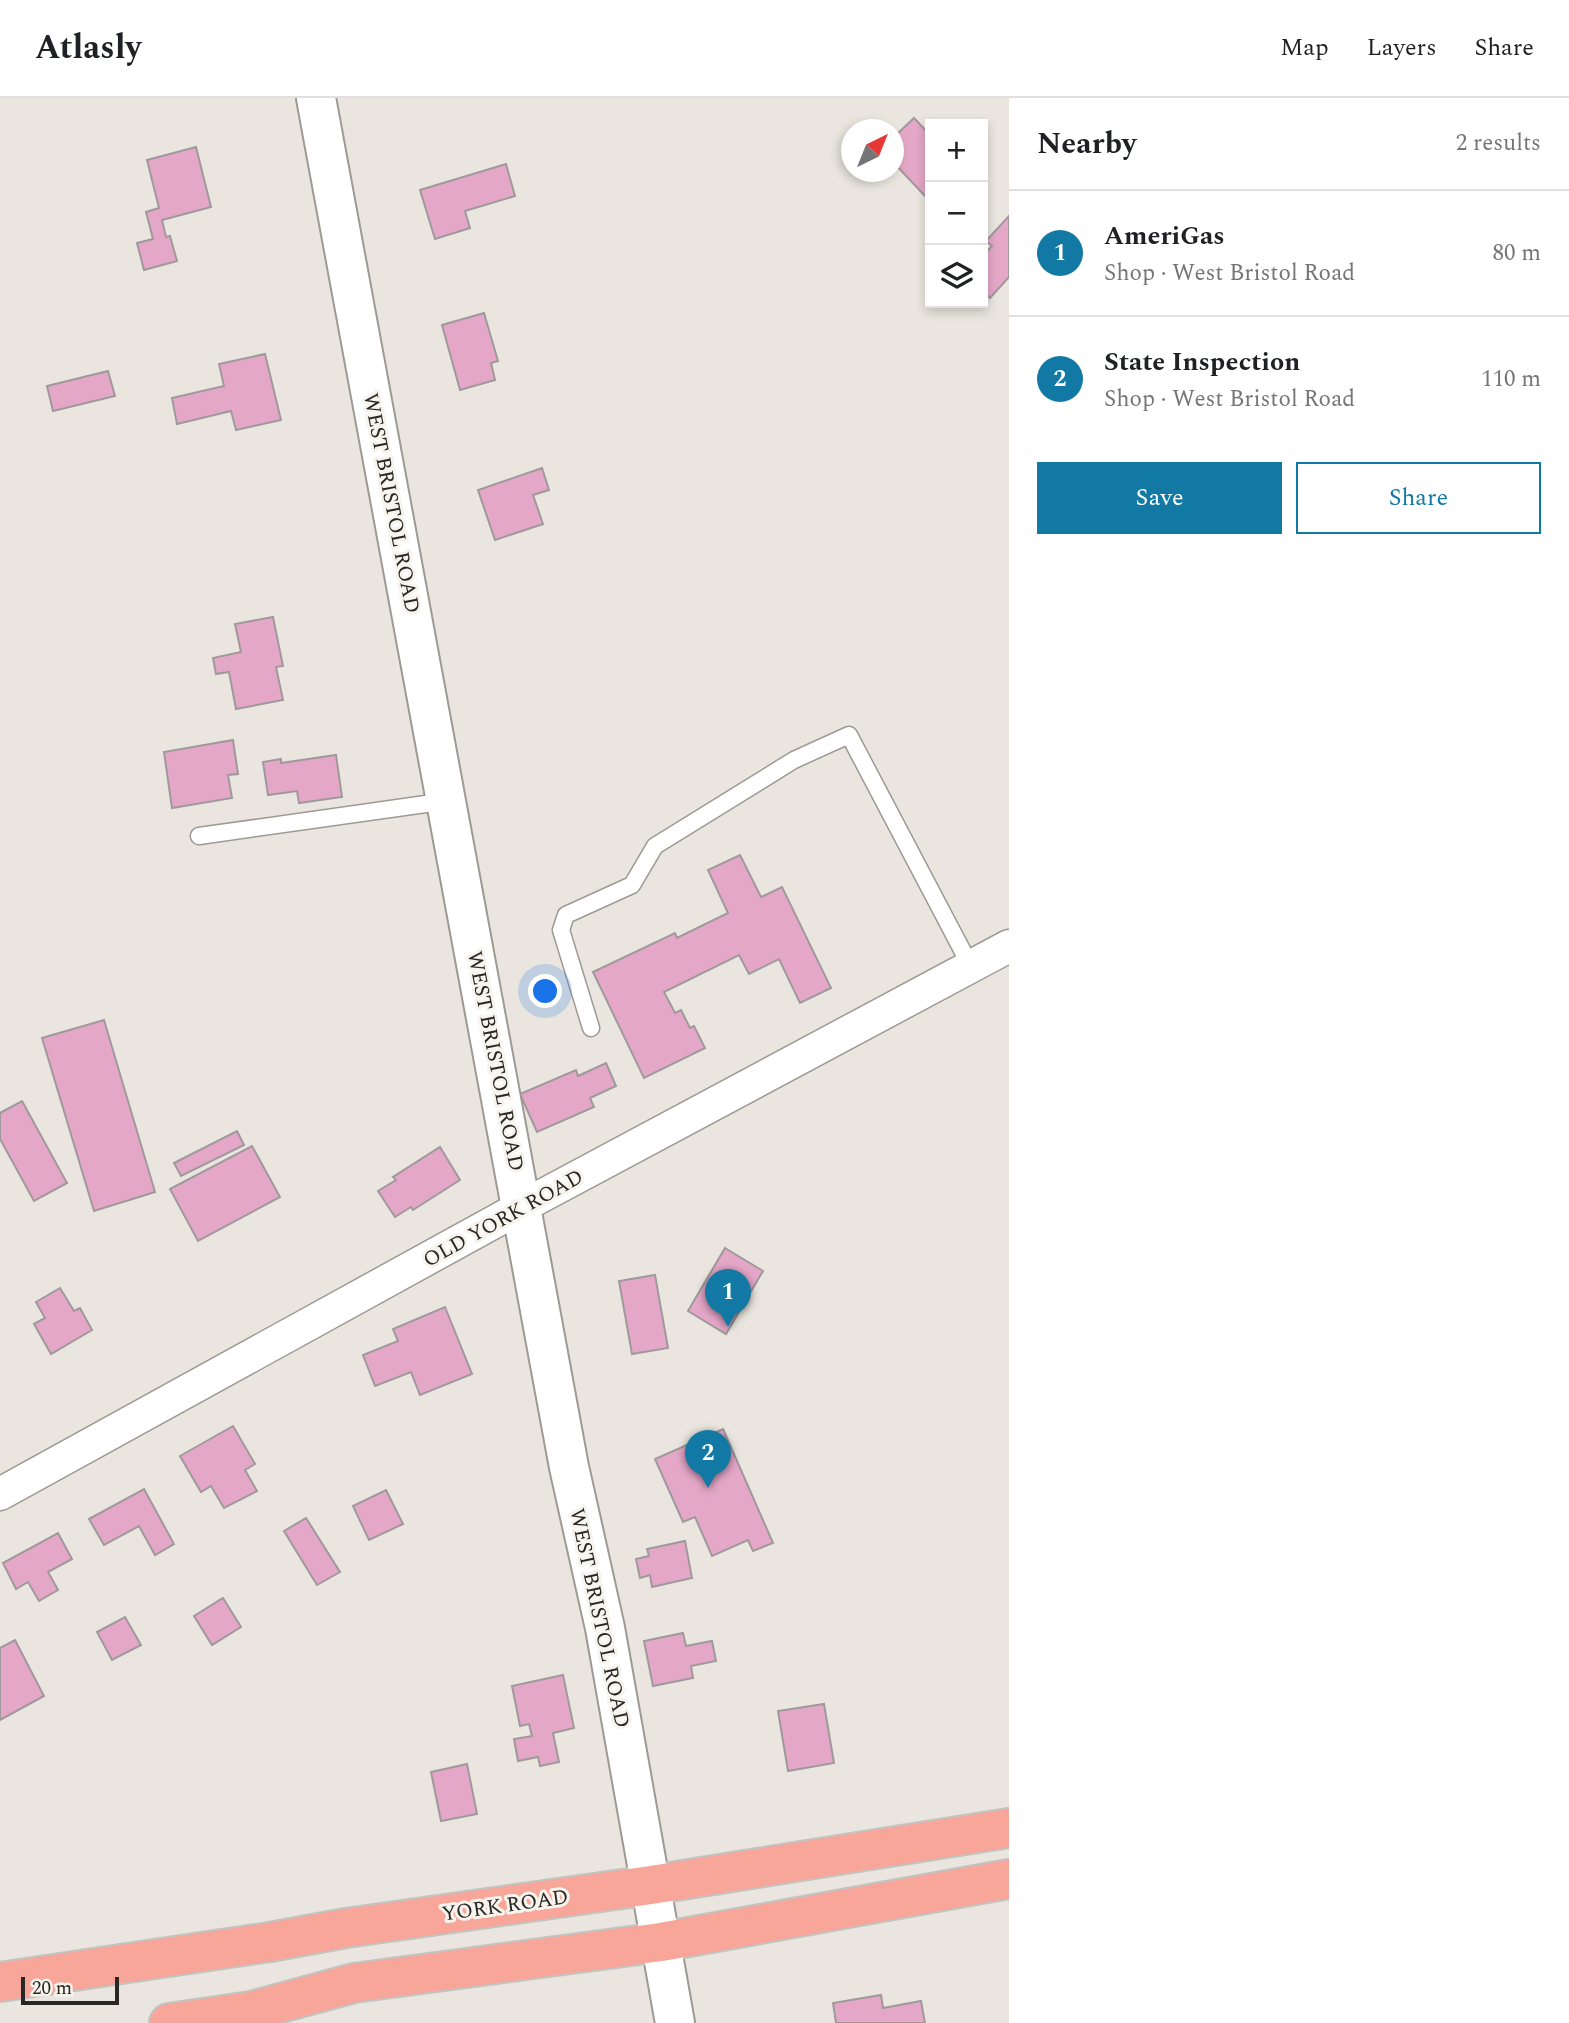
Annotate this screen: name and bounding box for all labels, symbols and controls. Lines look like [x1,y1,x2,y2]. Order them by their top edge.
text: Atlasly [35,23,141,73]
text: Map [1280,30,1329,66]
text: Layers [1367,30,1437,66]
text: Share [1475,30,1534,66]
north arrow [841,119,904,182]
map controls [925,119,988,308]
button: + [925,119,988,182]
text: Nearby [1037,121,1136,167]
text: 2 results [1456,126,1541,161]
button: − [925,182,988,245]
text: AmeriGas [1104,216,1225,256]
text: 1 [1054,236,1066,271]
text: 80 m [1492,236,1541,271]
button: layers [925,245,988,308]
text: Shop · West Bristol Road [1104,256,1355,291]
text: State Inspection [1104,342,1300,382]
text: 2 [1054,362,1066,397]
text: 110 m [1481,362,1541,397]
text: Shop · West Bristol Road [1104,382,1355,417]
street label: WEST BRISTOL ROAD [354,390,428,616]
button: Save [1037,462,1282,534]
button: Share [1296,462,1541,534]
street label: WEST BRISTOL ROAD [458,948,532,1174]
your location [528,974,562,1008]
street label: OLD YORK ROAD [417,1161,590,1276]
pin: 1 [705,1269,751,1327]
pin: 2 [685,1430,731,1488]
street label: WEST BRISTOL ROAD [560,1505,638,1731]
street label: YORK ROAD [440,1881,571,1931]
scale bar [21,1974,119,2006]
text: 20 m [32,1974,72,2003]

